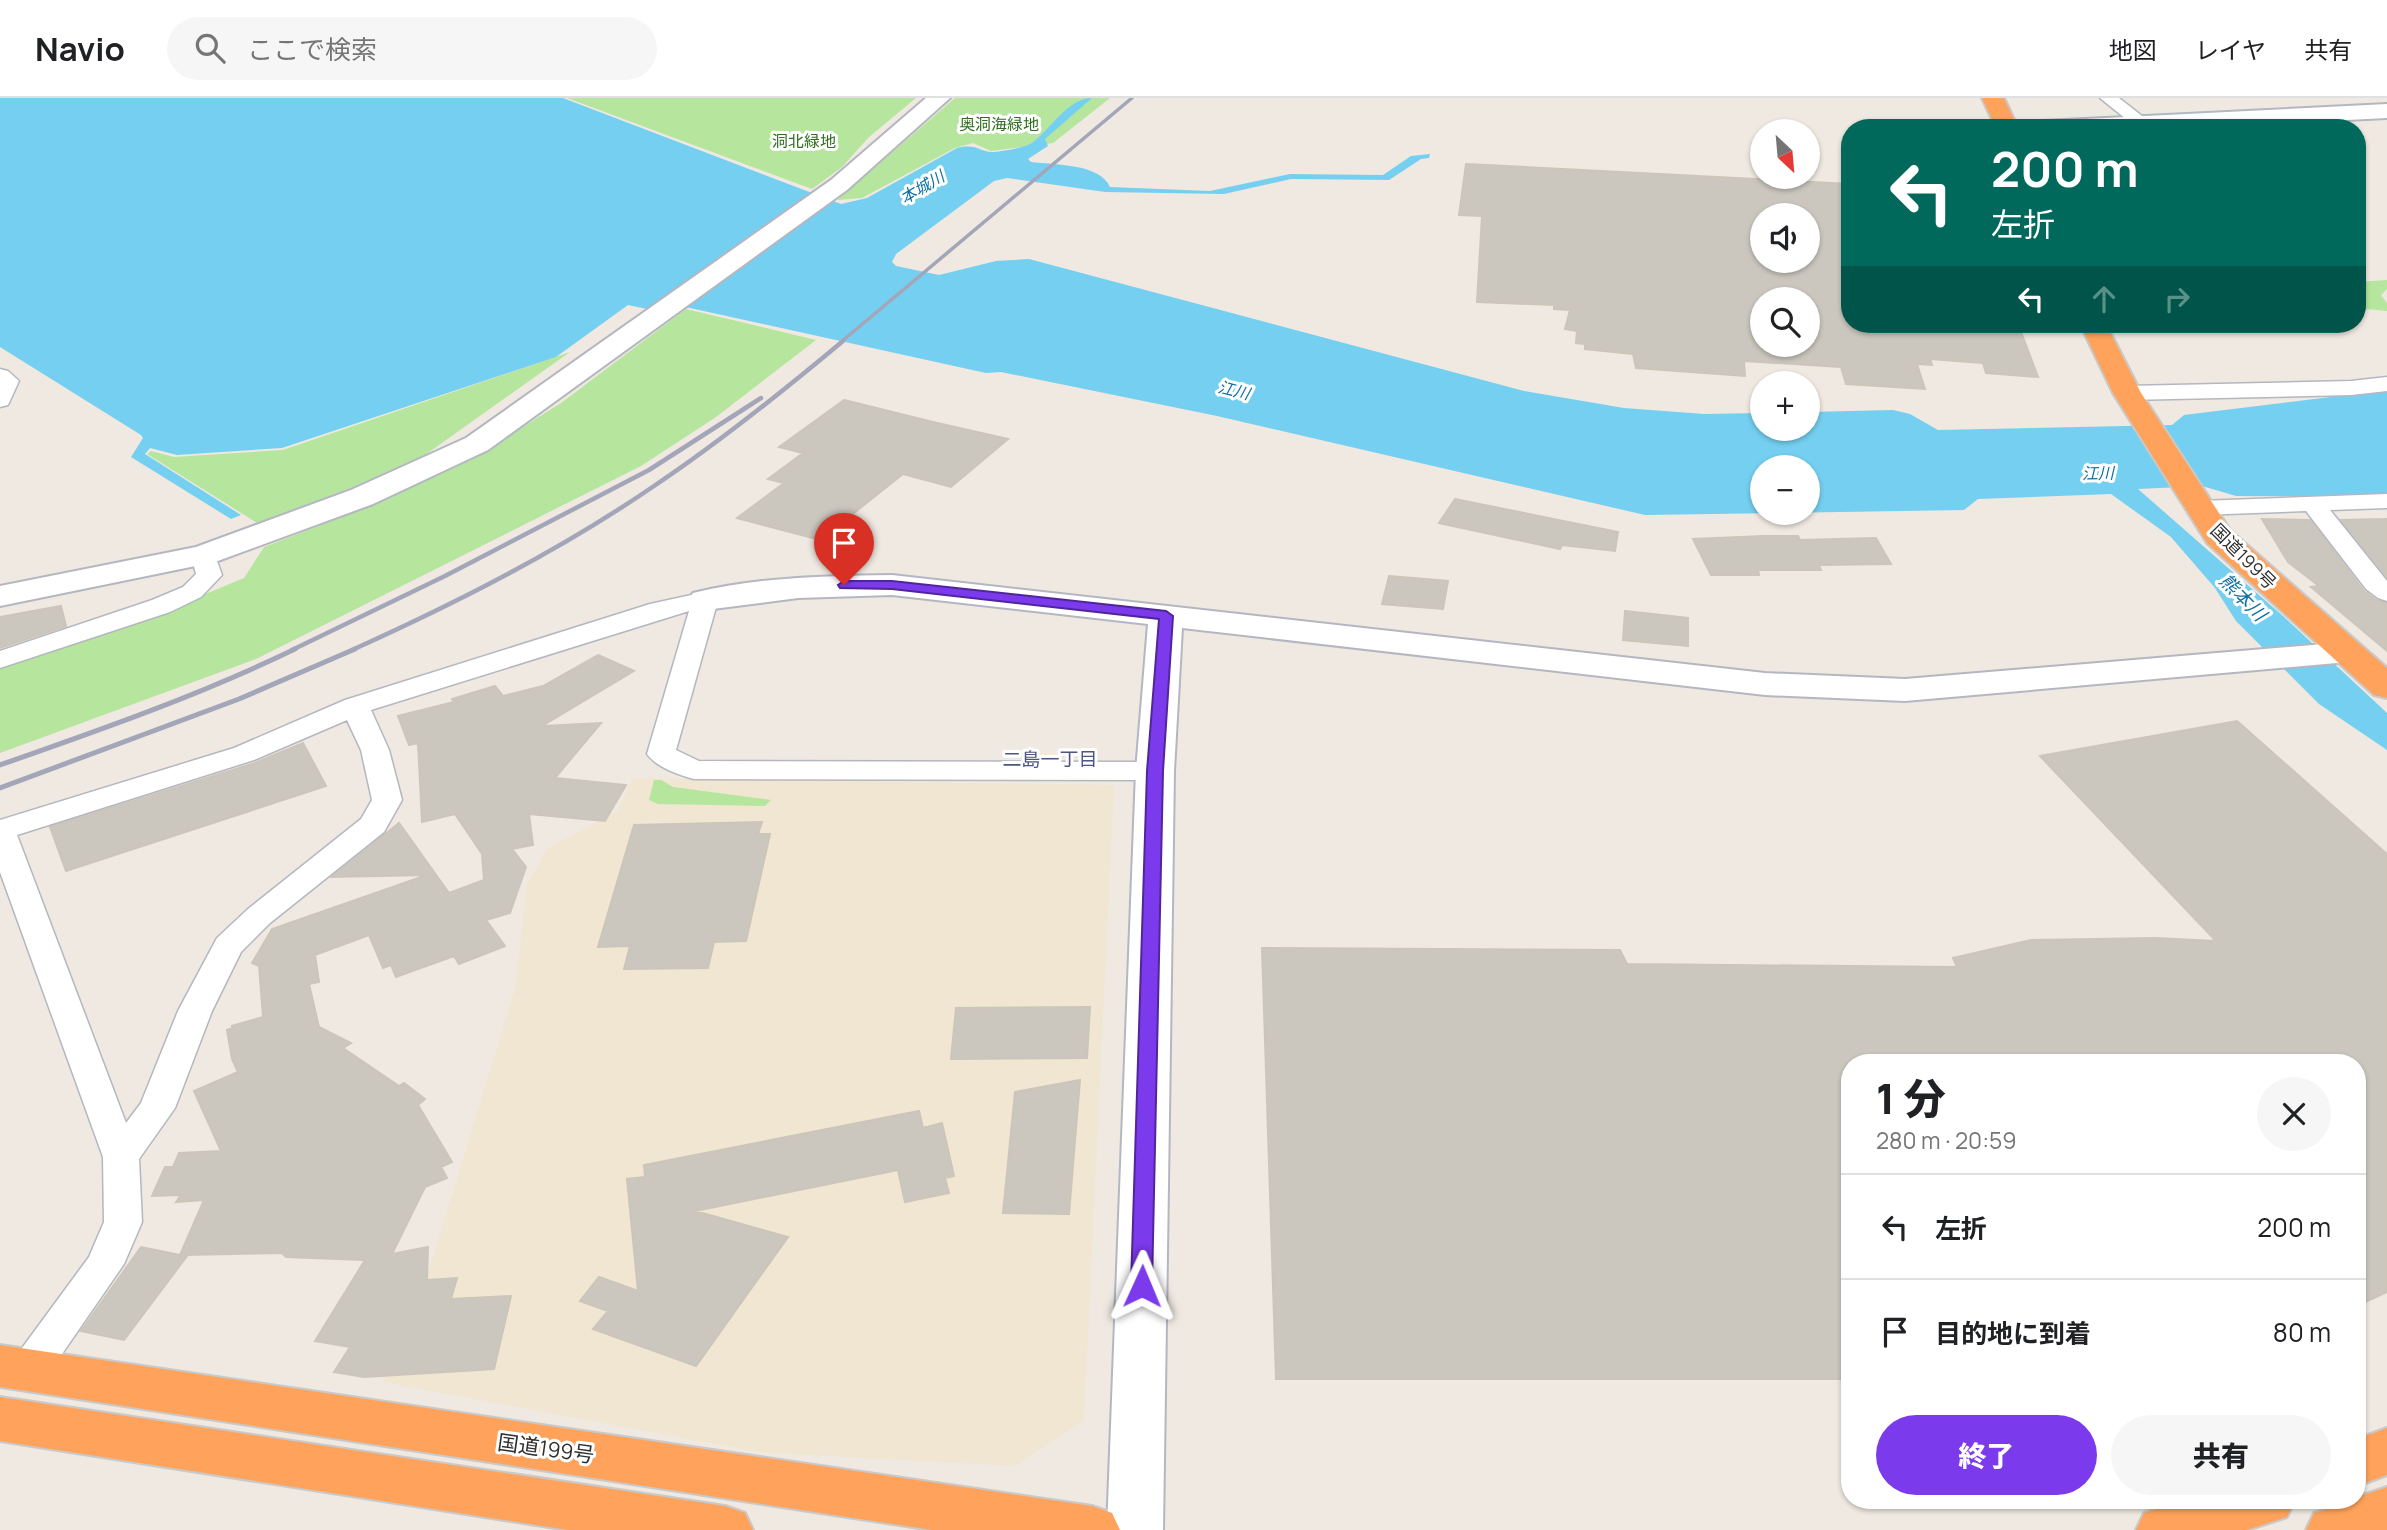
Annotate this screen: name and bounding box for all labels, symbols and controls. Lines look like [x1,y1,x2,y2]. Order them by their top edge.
search box [167,17,657,80]
text: Navio [35,26,125,71]
icon: search [191,29,229,67]
text: ここで検索 [247,31,377,67]
text: 地図 [2109,33,2157,66]
text: レイヤ [2195,33,2266,66]
text: 共有 [2304,33,2352,66]
park label: 奥洞海緑地 [959,113,1039,135]
north arrow [1750,119,1820,189]
map controls [1750,119,1820,525]
park label: 洞北緑地 [772,130,836,152]
text: 200 m [1991,135,2139,202]
icon: left [1876,147,1967,238]
water label: 本城川 [896,164,950,209]
text: 左折 [1991,202,2055,246]
button: sound [1750,203,1820,273]
icon: left [2012,280,2050,318]
icon: ahead [2085,280,2123,318]
icon: right [2158,280,2196,318]
button: search [1750,287,1820,357]
button: + [1750,371,1820,441]
water label: 江川 [1216,375,1254,405]
button: − [1750,455,1820,525]
water label: 江川 [2082,462,2116,484]
pin [814,513,874,585]
street label: 国道199号 [2206,518,2282,594]
icon: arrive [825,524,863,562]
water label: 熊本川 [2214,568,2274,628]
district label: 二島一丁目 [1002,746,1098,772]
text: 1 分 [1876,1069,1945,1127]
button: close [2257,1077,2331,1151]
text: 280 m · 20:59 [1876,1124,2017,1156]
icon: left [1876,1208,1914,1246]
text: 200 m [2257,1209,2331,1245]
text: 左折 [1935,1210,1987,1246]
position arrow [1105,1249,1179,1323]
icon: arrive [1876,1313,1914,1351]
text: 80 m [2273,1314,2331,1350]
text: 目的地に到着 [1935,1315,2091,1351]
button: 終了 [1876,1415,2097,1495]
button: 共有 [2111,1415,2331,1495]
street label: 国道199号 [496,1427,596,1469]

